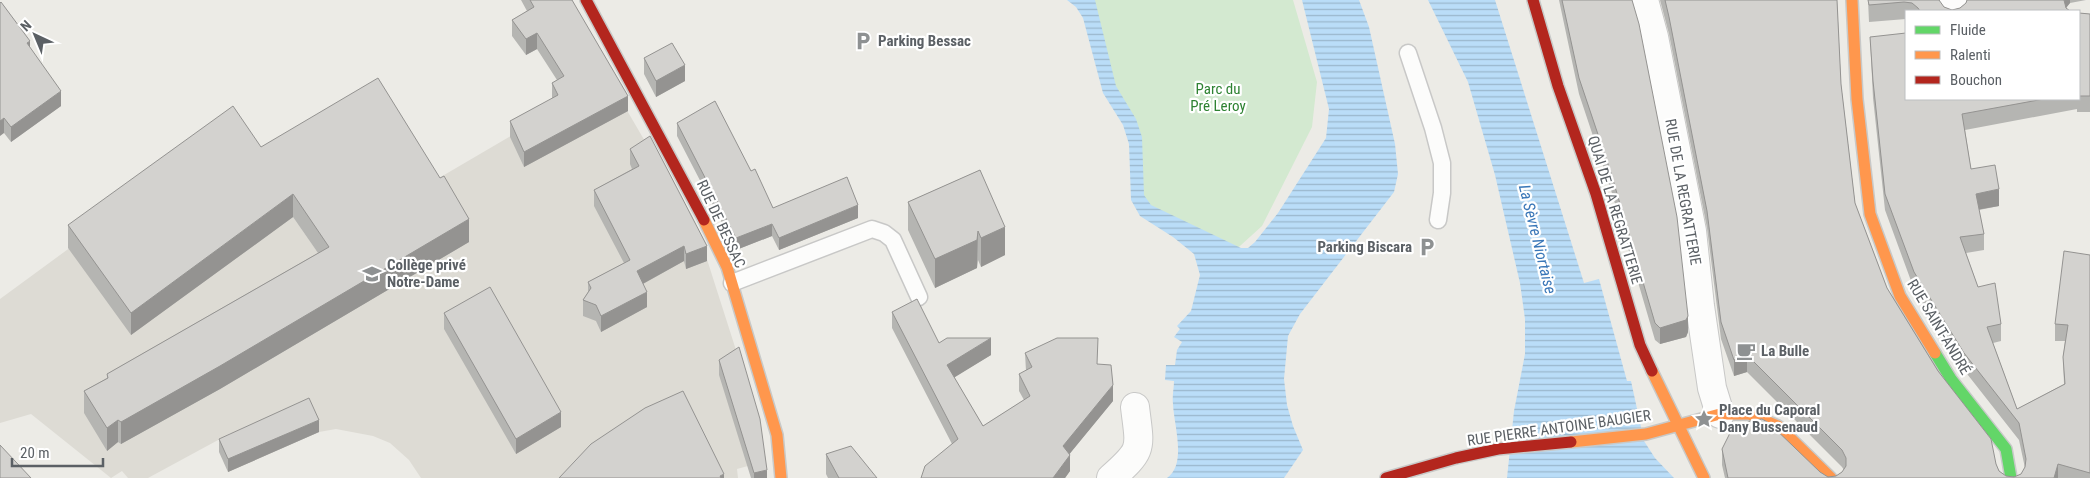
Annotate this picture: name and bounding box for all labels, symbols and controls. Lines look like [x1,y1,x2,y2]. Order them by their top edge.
north arrow [10,10,60,60]
legend [1905,10,2080,100]
text: N [17,17,35,34]
text: Fluide [1950,21,1986,39]
parking icon: Parking Bessac [852,30,874,52]
place label: Parking Bessac [878,32,971,50]
text: Ralenti [1950,46,1991,64]
text: Bouchon [1950,71,2002,89]
park label: Parc du Pré Leroy [1190,80,1246,115]
street label: RUE DE LA REGRATTERIE [1661,117,1705,267]
street label: QUAI DE LA REGRATTERIE [1584,134,1646,286]
street label: RUE DE BESSAC [693,177,749,271]
water label: La Sèvre Niortaise [1515,183,1560,296]
parking icon: Parking Biscara [1416,236,1438,258]
place label: Parking Biscara [1317,238,1412,256]
place label: Collège privé Notre-Dame [387,256,466,291]
school or university icon: Collège privé Notre-Dame [361,263,383,285]
street label: RUE SAINT-ANDRÉ [1903,276,1975,378]
cafe icon: La Bulle [1735,340,1757,362]
place label: La Bulle [1761,342,1809,360]
place label: Place du Caporal Dany Bussenaud [1719,401,1820,436]
street label: RUE PIERRE ANTOINE BAUGIER [1466,406,1652,450]
place icon: Place du Caporal Dany Bussenaud [1693,408,1715,430]
scale bar [12,436,104,468]
text: 20 m [20,444,50,462]

